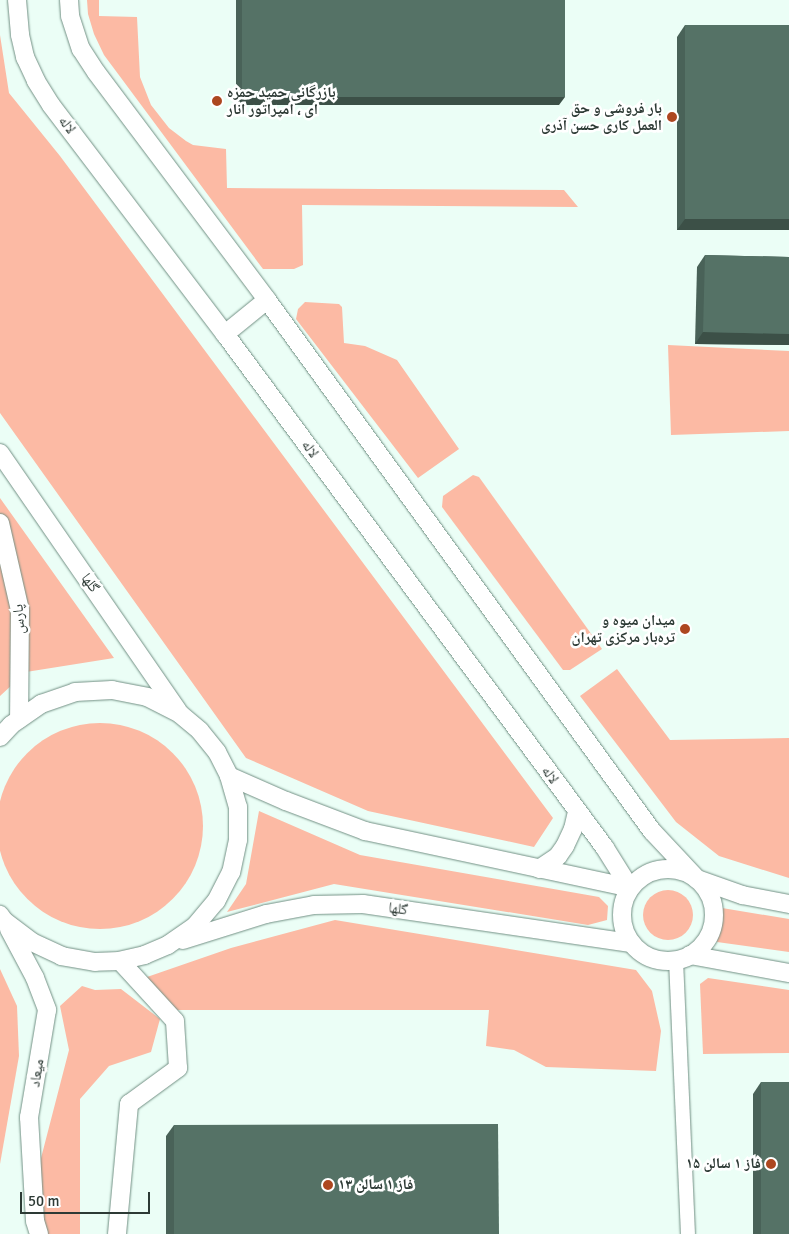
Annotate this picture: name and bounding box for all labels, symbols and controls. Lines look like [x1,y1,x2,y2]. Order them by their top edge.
place label: بازرگانی حمید حمزه ای ، امپراتور انار [227,83,336,118]
marker: بازرگانی حمید حمزه ای ، امپراتور انار [211,95,223,107]
place label: بار فروشی و حق العمل کاری حسن آذری [541,99,662,134]
marker: بار فروشی و حق العمل کاری حسن آذری [666,111,678,123]
street label: لاله [54,113,80,137]
street label: لاله [298,437,322,461]
street label: گلها [77,570,103,596]
street label: پارس [9,604,29,634]
place label: میدان میوه و تره‌بار مرکزی تهران [571,611,675,646]
marker: میدان میوه و تره‌بار مرکزی تهران [679,623,691,635]
street label: لاله [538,763,562,787]
street label: گلها [387,899,409,919]
street label: میعاد [26,1058,48,1088]
place label: فاز ۱ سالن ۱۵ [686,1155,761,1173]
marker: فاز ۱ سالن ۱۵ [765,1158,777,1170]
place label: فاز ۱ سالن ۱۳ [338,1176,413,1194]
marker: فاز ۱ سالن ۱۳ [322,1179,334,1191]
scale bar [22,1182,152,1214]
text: 50 m [28,1192,59,1210]

